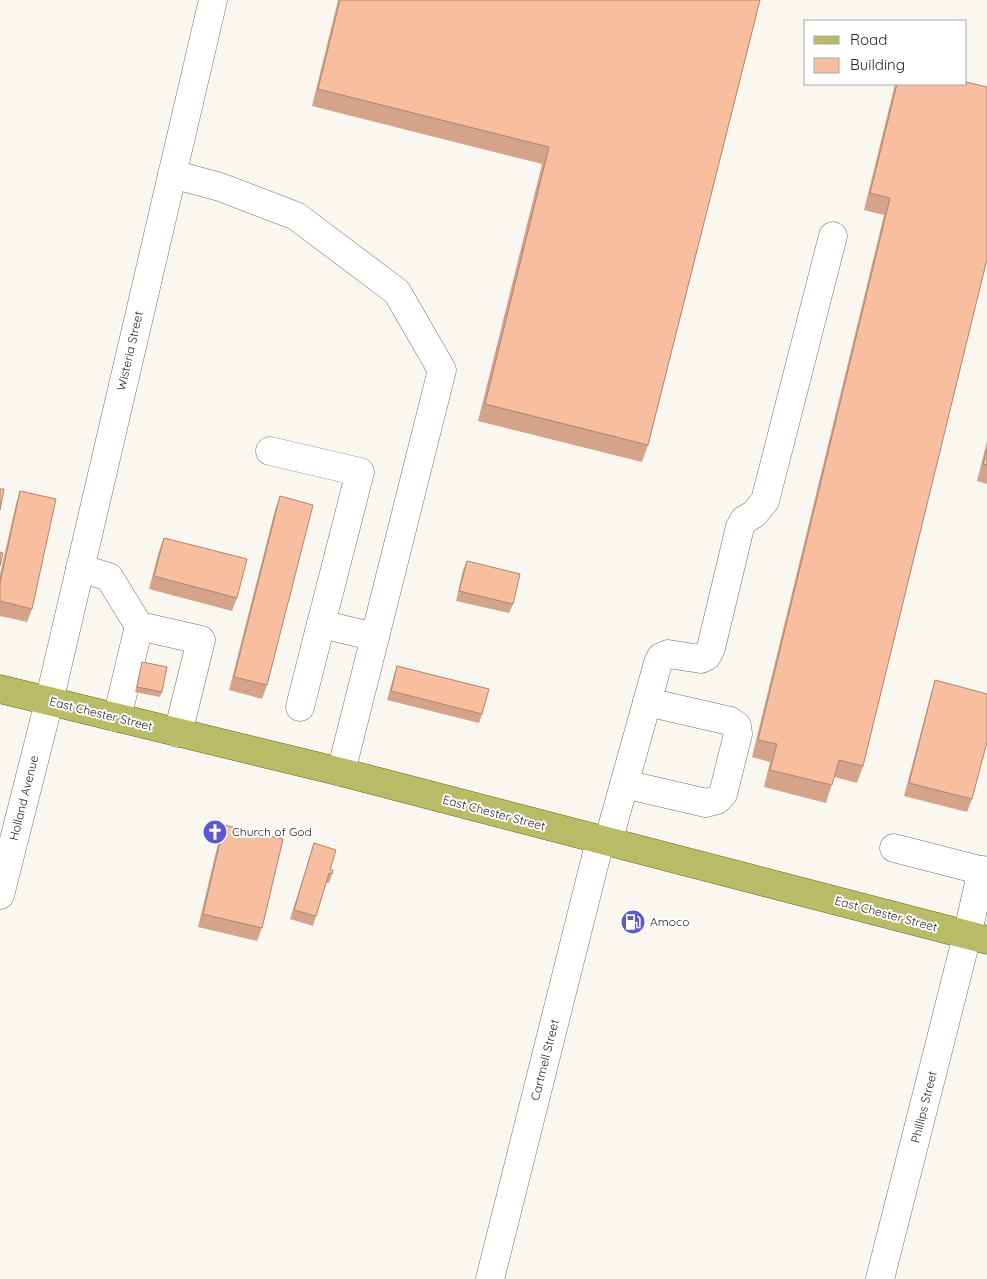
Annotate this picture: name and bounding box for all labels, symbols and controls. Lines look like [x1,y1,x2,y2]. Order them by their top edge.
legend [804,20,967,85]
text: Road [850,30,887,49]
text: Building [850,55,905,74]
street label: Wisteria Street [113,310,146,392]
street label: East Chester Street [48,693,154,734]
street label: Holland Avenue [6,754,41,842]
street label: East Chester Street [441,792,547,833]
church icon: Church of God [202,819,228,845]
place label: Church of God [232,824,312,839]
street label: East Chester Street [833,893,939,934]
fuel station icon: Amoco [620,909,646,935]
place label: Amoco [650,914,689,929]
street label: Cartmell Street [527,1018,562,1102]
street label: Phillips Street [907,1069,940,1144]

